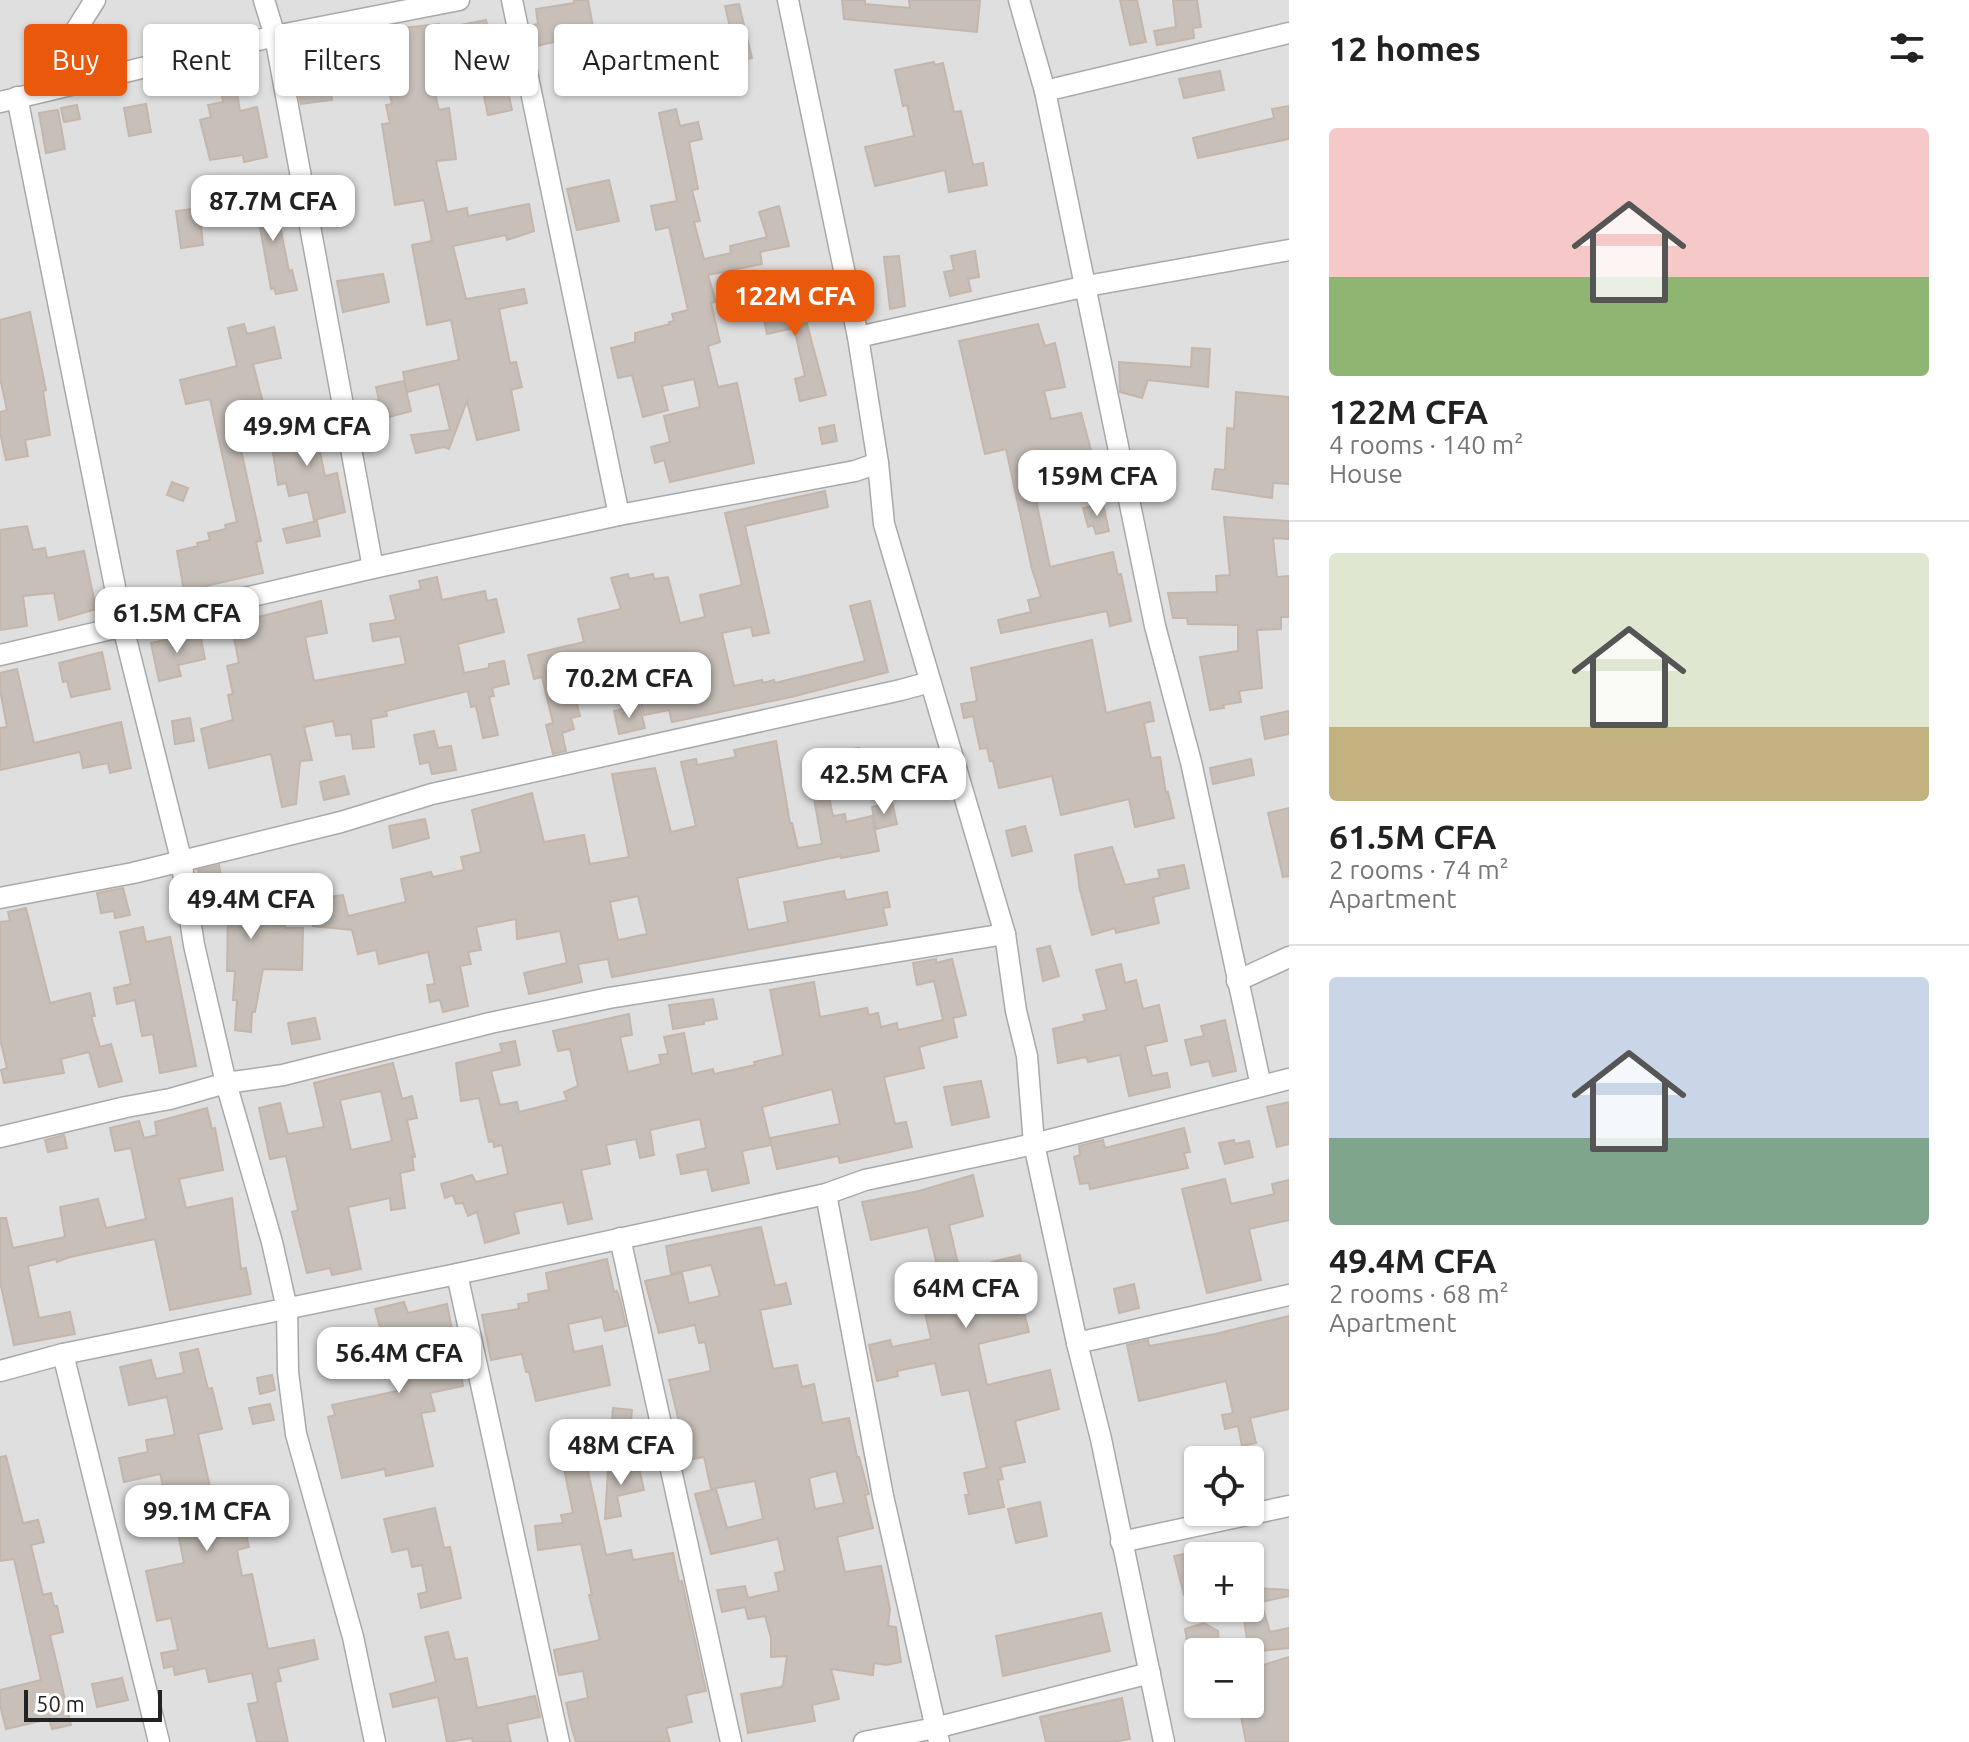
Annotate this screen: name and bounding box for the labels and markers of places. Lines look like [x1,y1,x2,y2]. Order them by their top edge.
pin: 87.7M CFA [181,175,365,243]
pin: 122M CFA [712,270,878,338]
pin: 49.9M CFA [215,400,399,468]
pin: 159M CFA [1014,450,1180,518]
pin: 61.5M CFA [85,587,269,655]
pin: 70.2M CFA [537,652,721,720]
pin: 42.5M CFA [792,748,976,816]
pin: 49.4M CFA [159,873,343,941]
pin: 64M CFA [892,1262,1040,1330]
pin: 56.4M CFA [307,1327,491,1395]
pin: 48M CFA [547,1419,695,1487]
pin: 99.1M CFA [115,1485,299,1553]

